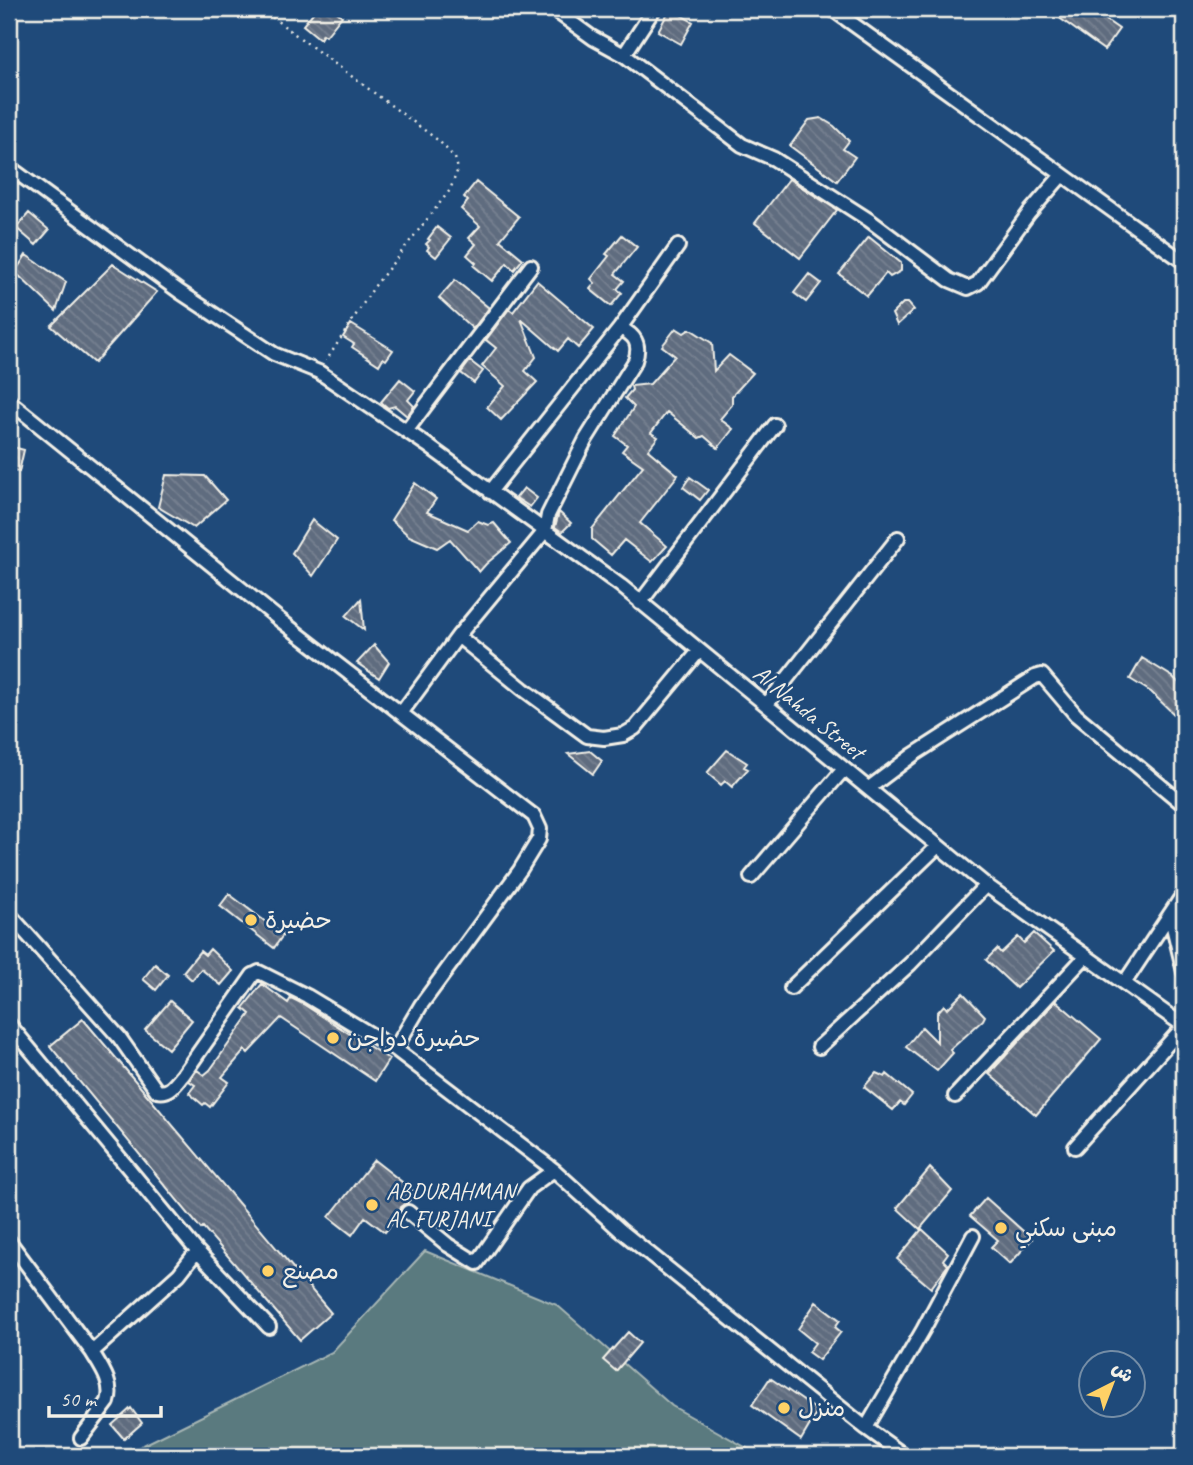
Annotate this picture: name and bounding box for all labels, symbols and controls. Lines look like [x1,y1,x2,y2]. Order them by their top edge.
street label: Al Nahda Street [747,658,873,768]
place label: حضيرة [265,905,332,935]
marker: حضيرة [243,912,259,928]
place label: حضيرة دواجن [347,1023,481,1053]
marker: حضيرة دواجن [325,1030,341,1046]
place label: ABDURAHMAN AL FURJANI [386,1176,519,1234]
marker: ABDURAHMAN AL FURJANI [364,1197,380,1213]
place label: مبنى سكني [1015,1213,1117,1249]
marker: مبنى سكني [993,1220,1009,1236]
place label: مصنع [282,1256,339,1288]
marker: مصنع [260,1263,276,1279]
north arrow [1078,1350,1148,1420]
text: ش [1107,1356,1139,1388]
scale bar [49,1374,161,1418]
text: 50 m [60,1386,98,1412]
place label: منزل [798,1393,845,1423]
marker: منزل [776,1400,792,1416]

